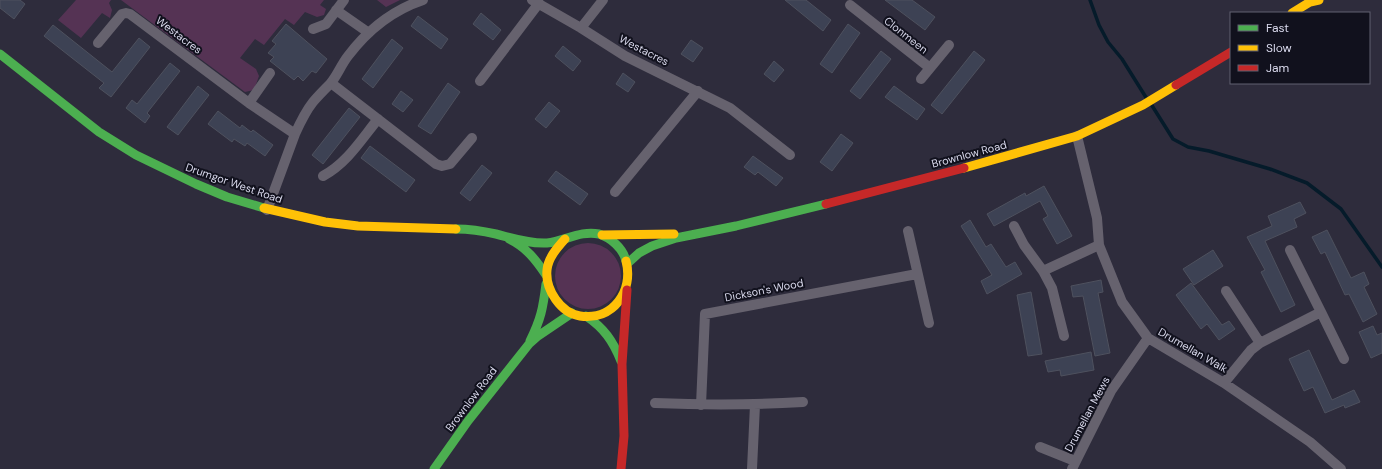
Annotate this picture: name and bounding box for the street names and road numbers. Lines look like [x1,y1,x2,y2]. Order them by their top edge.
street label: Westacres [153,13,205,57]
street label: Clonmeen [881,14,931,56]
street label: Westacres [617,32,671,68]
street label: Brownlow Road [930,137,1008,171]
street label: Drumgor West Road [184,160,284,206]
street label: Dickson's Wood [724,275,805,304]
street label: Drumellan Walk [1156,324,1231,376]
street label: Brownlow Road [442,364,500,434]
street label: Drumellan Mews [1061,374,1113,454]

